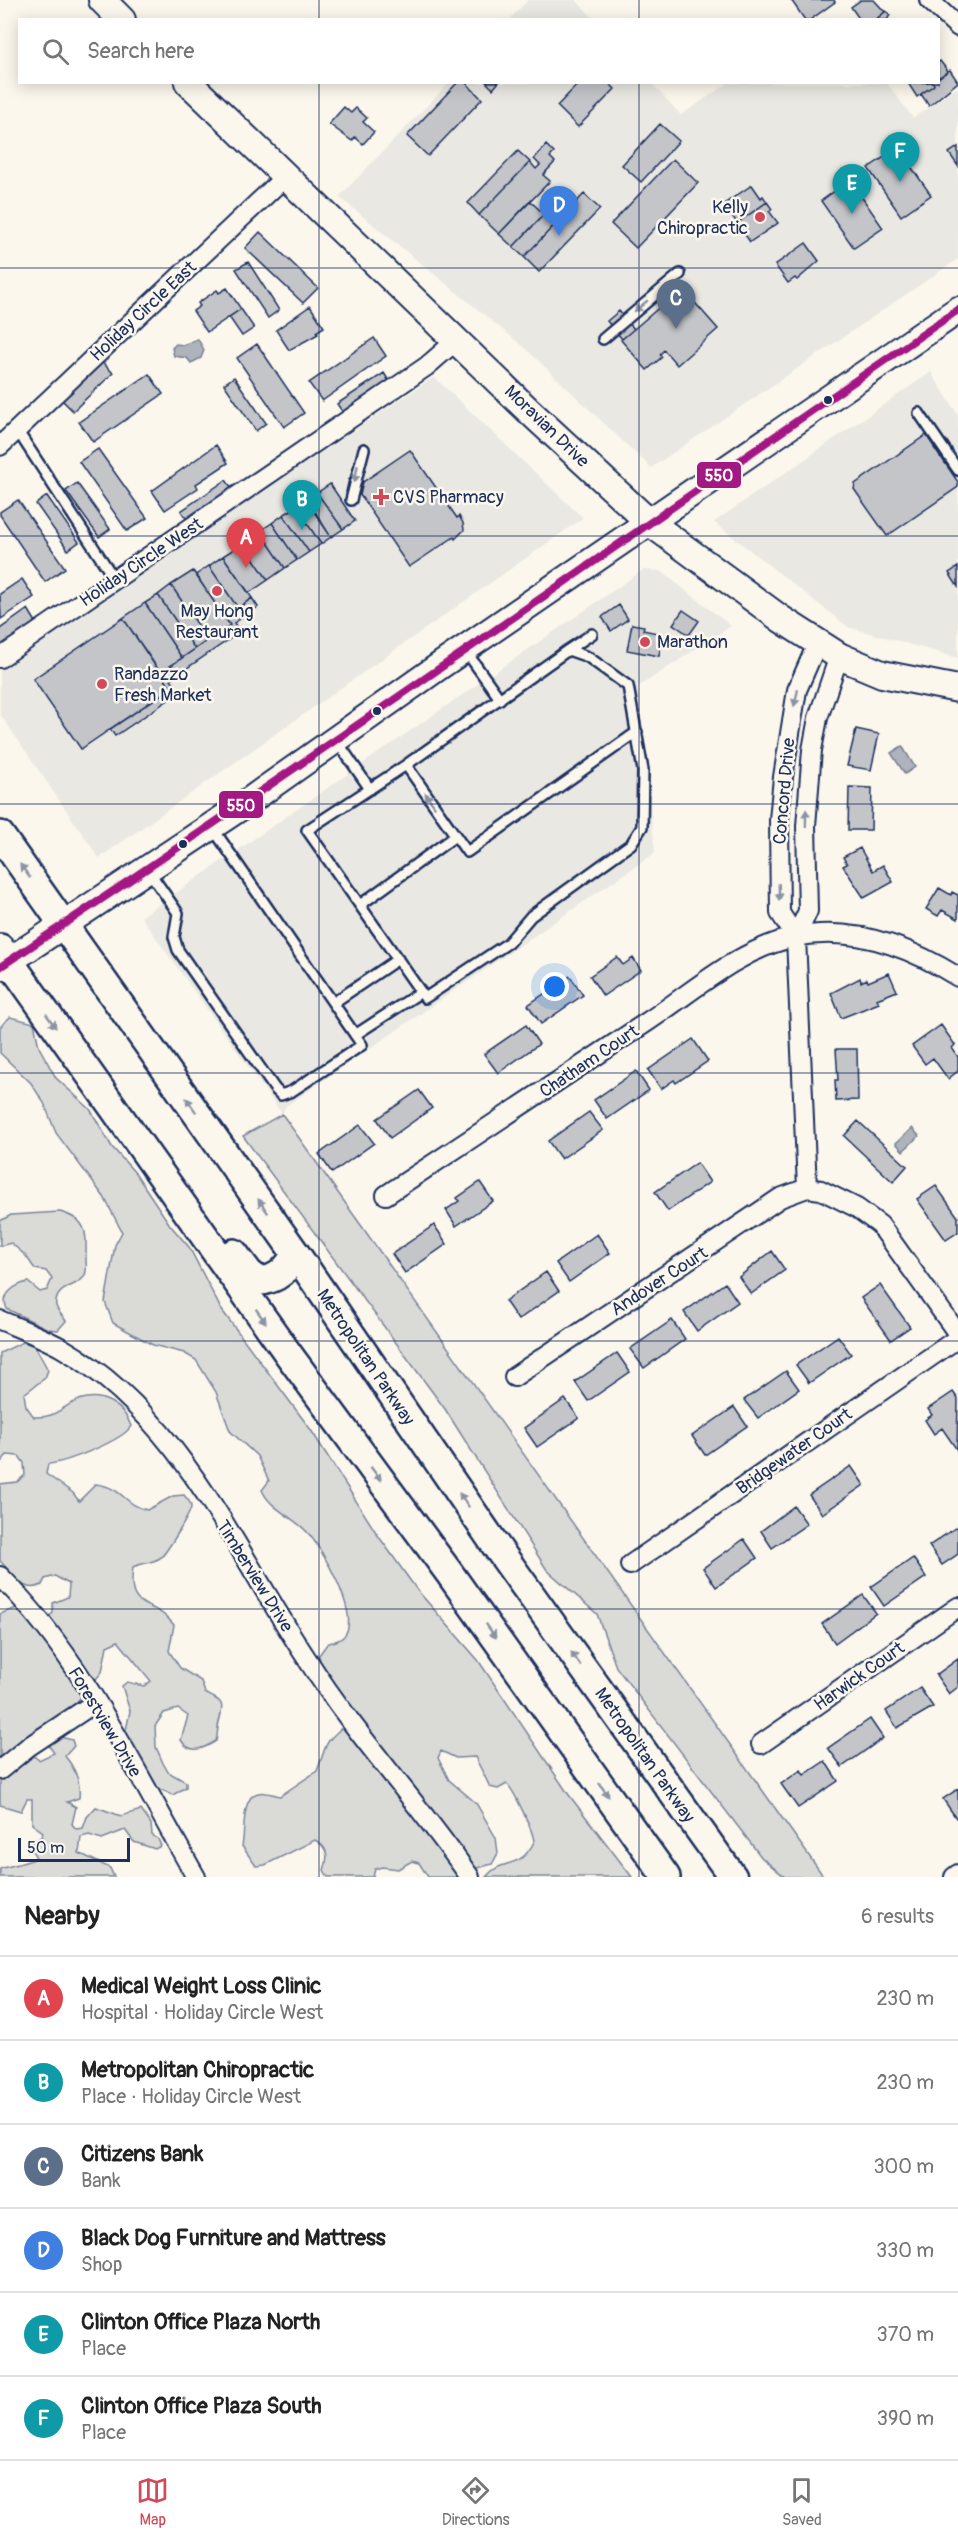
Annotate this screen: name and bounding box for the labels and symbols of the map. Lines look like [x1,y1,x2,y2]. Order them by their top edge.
pin: F [880,132,920,182]
pin: E [832,164,872,214]
pin: D [540,186,578,236]
place label: Kelly Chiropractic [657,196,748,240]
marker: Kelly Chiropractic [753,210,767,224]
street label: Holiday Circle East [85,256,202,367]
pin: C [656,280,696,329]
one-way arrow [634,299,649,312]
street label: Moravian Drive [499,380,594,473]
unlabelled marker [822,394,834,406]
line badge: 550 [696,461,742,489]
one-way arrow [351,465,361,483]
text: 550 [705,466,733,486]
pin: B [282,480,322,530]
place label: CVS Pharmacy [393,486,504,509]
marker: CVS Pharmacy [374,490,388,504]
street label: Holiday Circle West [75,512,208,612]
pin: A [226,518,266,568]
marker: May Hong Restaurant [210,584,224,598]
place label: May Hong Restaurant [175,600,259,644]
place label: Marathon [657,631,728,654]
marker: Marathon [638,635,652,649]
place label: Randazzo Fresh Market [114,663,212,707]
marker: Randazzo Fresh Market [95,677,109,691]
one-way arrow [790,689,800,708]
unlabelled marker [371,705,383,717]
street label: Concord Drive [768,737,801,845]
line badge: 550 [218,790,264,819]
one-way arrow [424,793,436,809]
text: 550 [227,796,255,816]
one-way arrow [802,809,811,828]
unlabelled marker [177,838,189,850]
one-way arrow [19,863,31,879]
one-way arrow [775,883,784,902]
your location [540,972,569,1001]
one-way arrow [45,1013,56,1029]
street label: Chatham Court [535,1019,644,1103]
one-way arrow [185,1098,197,1114]
one-way arrow [257,1199,269,1215]
street label: Andover Court [607,1241,713,1321]
street label: Metropolitan Parkway [311,1285,420,1430]
one-way arrow [255,1308,267,1324]
street label: Bridgewater Court [732,1402,857,1500]
one-way arrow [370,1465,382,1481]
one-way arrow [459,1492,470,1508]
street label: Timberview Drive [211,1516,298,1637]
one-way arrow [485,1623,497,1639]
street label: Harwick Court [809,1636,910,1716]
one-way arrow [570,1652,582,1668]
street label: Forestview Drive [63,1663,147,1782]
street label: Metropolitan Parkway [589,1683,700,1827]
one-way arrow [598,1782,610,1798]
scale bar [18,1835,130,1862]

